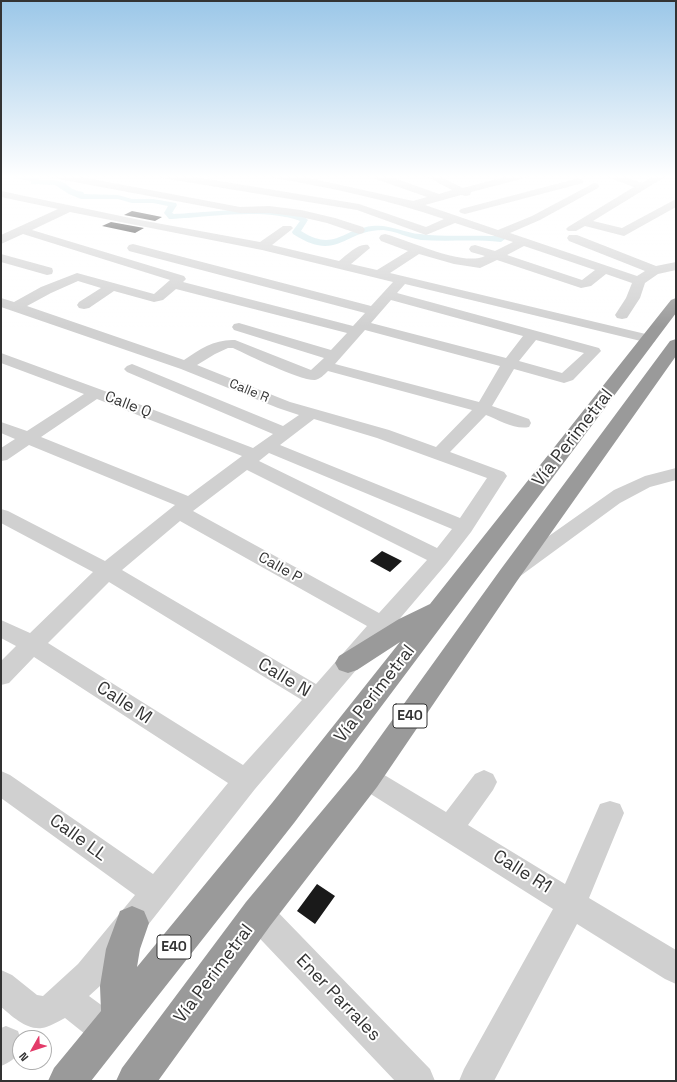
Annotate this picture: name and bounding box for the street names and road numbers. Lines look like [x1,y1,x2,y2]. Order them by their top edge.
street label: Calle R [227,376,271,406]
street label: Vía Perimetral [528,385,618,491]
street label: Calle Q [102,388,154,422]
street label: Calle P [255,549,305,587]
street label: Vía Perimetral [330,641,420,747]
street label: Calle N [254,654,314,702]
street label: Calle M [92,677,156,729]
road number: E40 [393,704,427,728]
street label: Calle LL [45,810,111,866]
street label: Calle R1 [489,846,555,898]
street label: Vía Perimetral [170,920,258,1028]
road number: E40 [157,935,191,959]
street label: Ener Parrales [291,950,385,1046]

